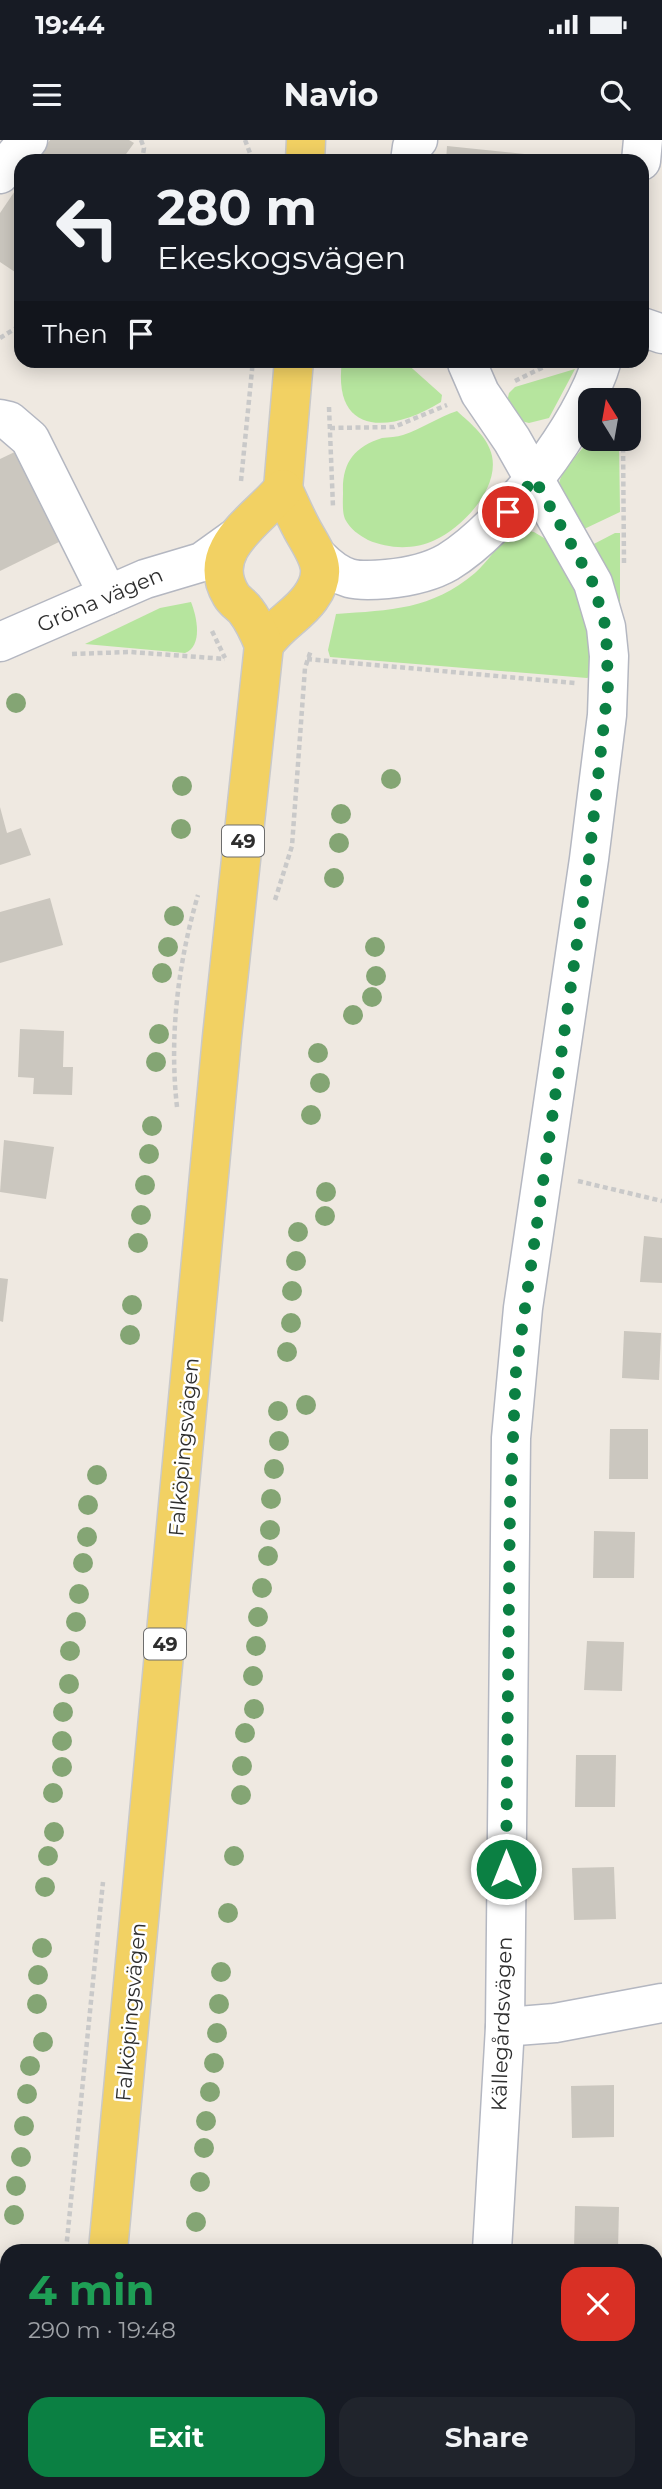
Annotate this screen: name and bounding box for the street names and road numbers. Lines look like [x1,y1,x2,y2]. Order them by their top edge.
street label: Gröna vägen [33,562,166,637]
road number: 49 [222,826,264,856]
street label: Falköpingsvägen [163,1357,204,1537]
road number: 49 [144,1628,186,1660]
street label: Falköpingsvägen [110,1922,151,2102]
street label: Källegårdsvägen [486,1936,517,2112]

